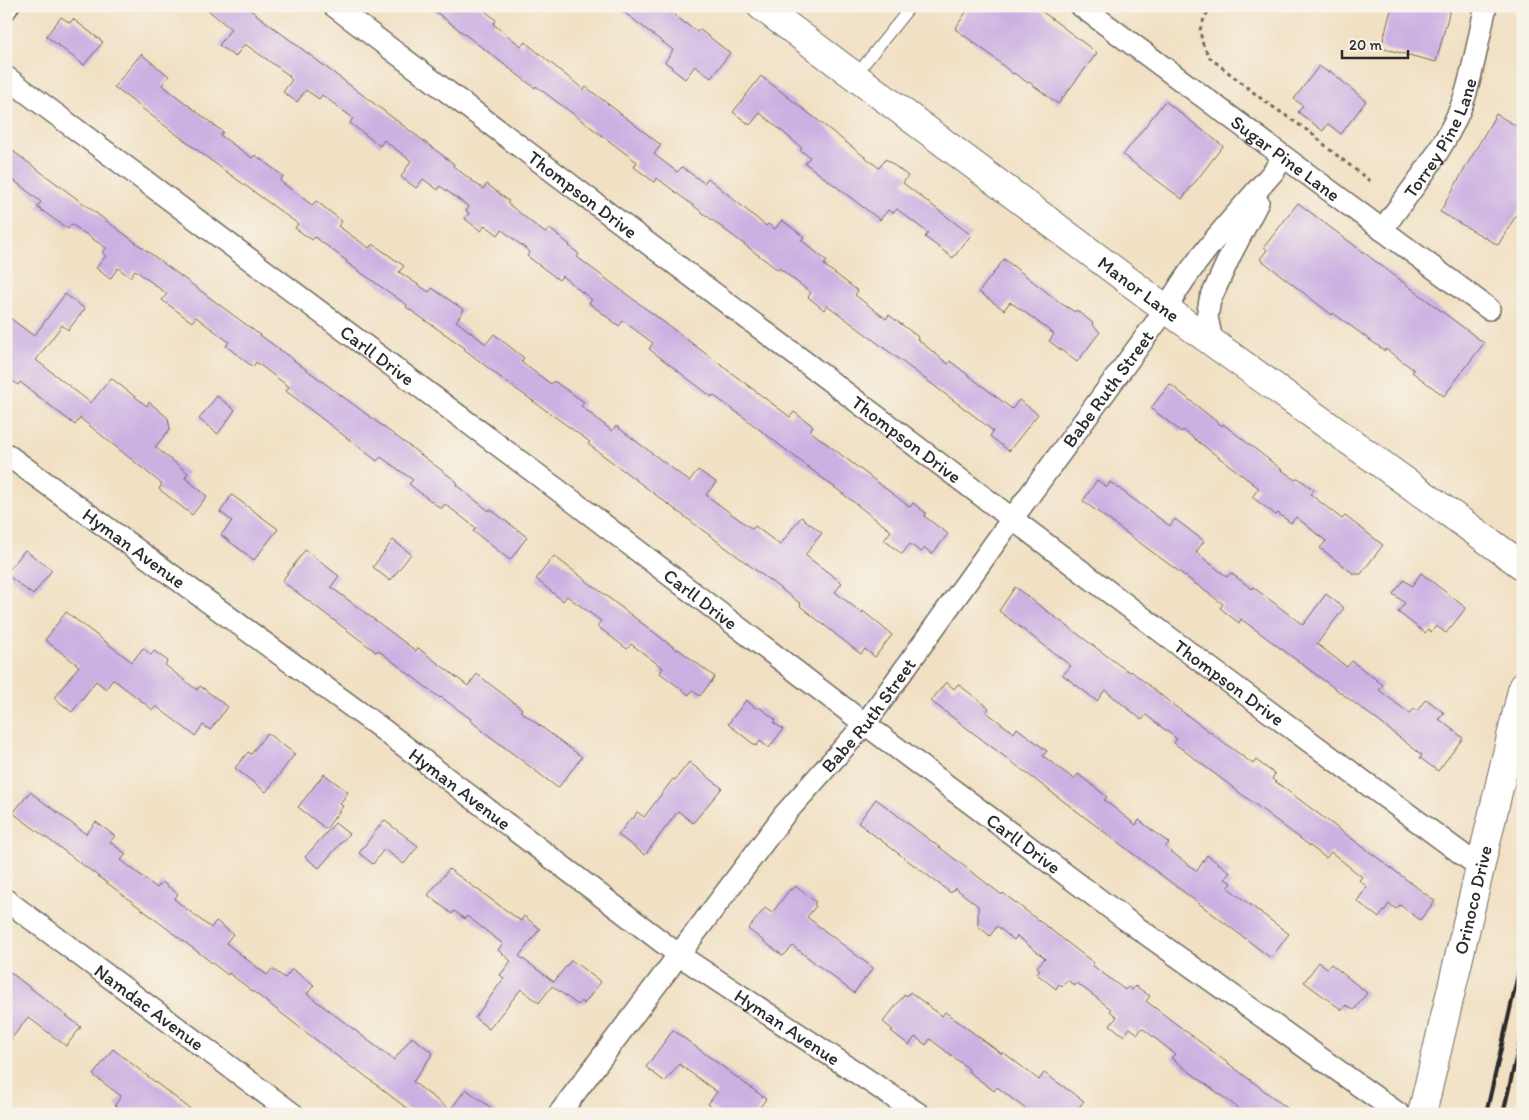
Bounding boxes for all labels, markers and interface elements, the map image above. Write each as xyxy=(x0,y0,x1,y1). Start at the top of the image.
scale bar xyxy=(1342,28,1408,60)
text: 20 m xyxy=(1349,36,1383,54)
street label: Torrey Pine Lane xyxy=(1399,75,1482,202)
street label: Sugar Pine Lane xyxy=(1226,110,1345,207)
street label: Thompson Drive xyxy=(523,146,642,243)
street label: Manor Lane xyxy=(1093,251,1184,327)
street label: Carll Drive xyxy=(335,320,419,391)
street label: Babe Ruth Street xyxy=(1058,326,1159,452)
street label: Thompson Drive xyxy=(847,391,966,488)
street label: Hyman Avenue xyxy=(78,503,190,594)
street label: Carll Drive xyxy=(659,564,742,635)
street label: Thompson Drive xyxy=(1169,634,1289,731)
street label: Babe Ruth Street xyxy=(816,654,921,777)
street label: Hyman Avenue xyxy=(404,743,515,835)
street label: Carll Drive xyxy=(982,808,1065,879)
street label: Orinoco Drive xyxy=(1449,843,1497,957)
street label: Namdac Avenue xyxy=(90,959,209,1056)
street label: Hyman Avenue xyxy=(730,984,844,1070)

